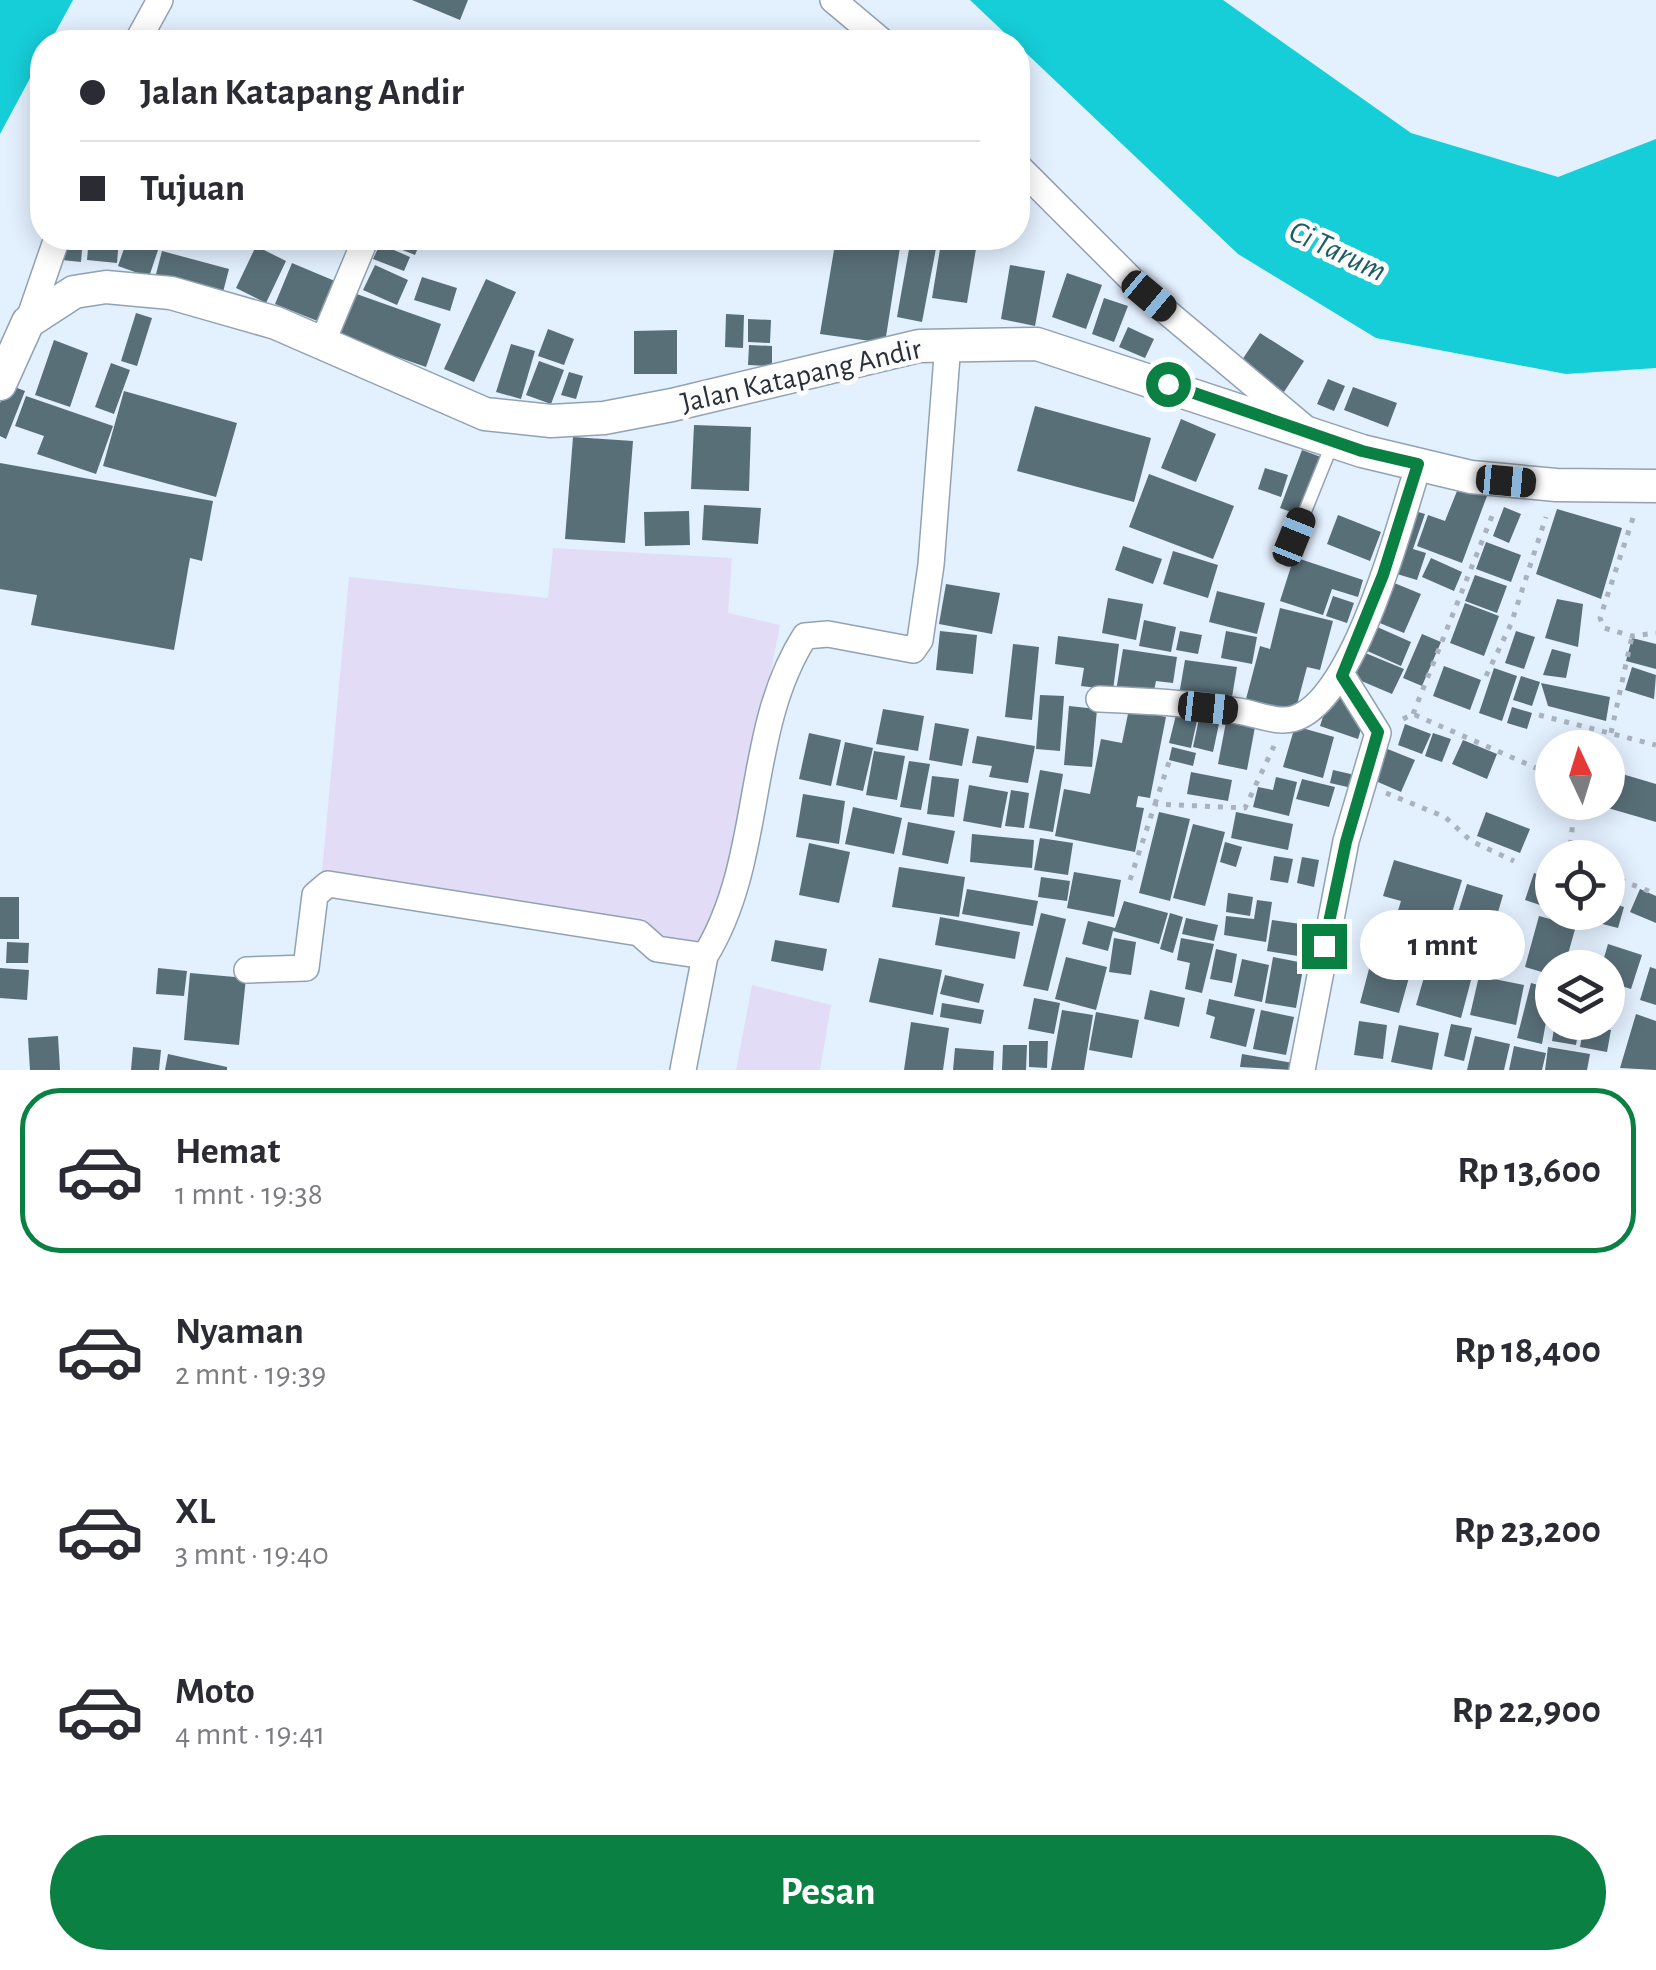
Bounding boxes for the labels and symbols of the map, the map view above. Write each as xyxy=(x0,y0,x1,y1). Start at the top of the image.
water label: Ci Tarum xyxy=(1284,215,1391,287)
car xyxy=(1116,265,1182,327)
street label: Jalan Katapang Andir xyxy=(678,334,925,418)
route start xyxy=(1146,362,1191,407)
car xyxy=(1475,463,1537,499)
car xyxy=(1269,504,1319,570)
car xyxy=(1177,690,1239,726)
north arrow xyxy=(1535,730,1625,820)
callout: 1 mnt xyxy=(1359,911,1524,981)
route end xyxy=(1302,924,1347,969)

